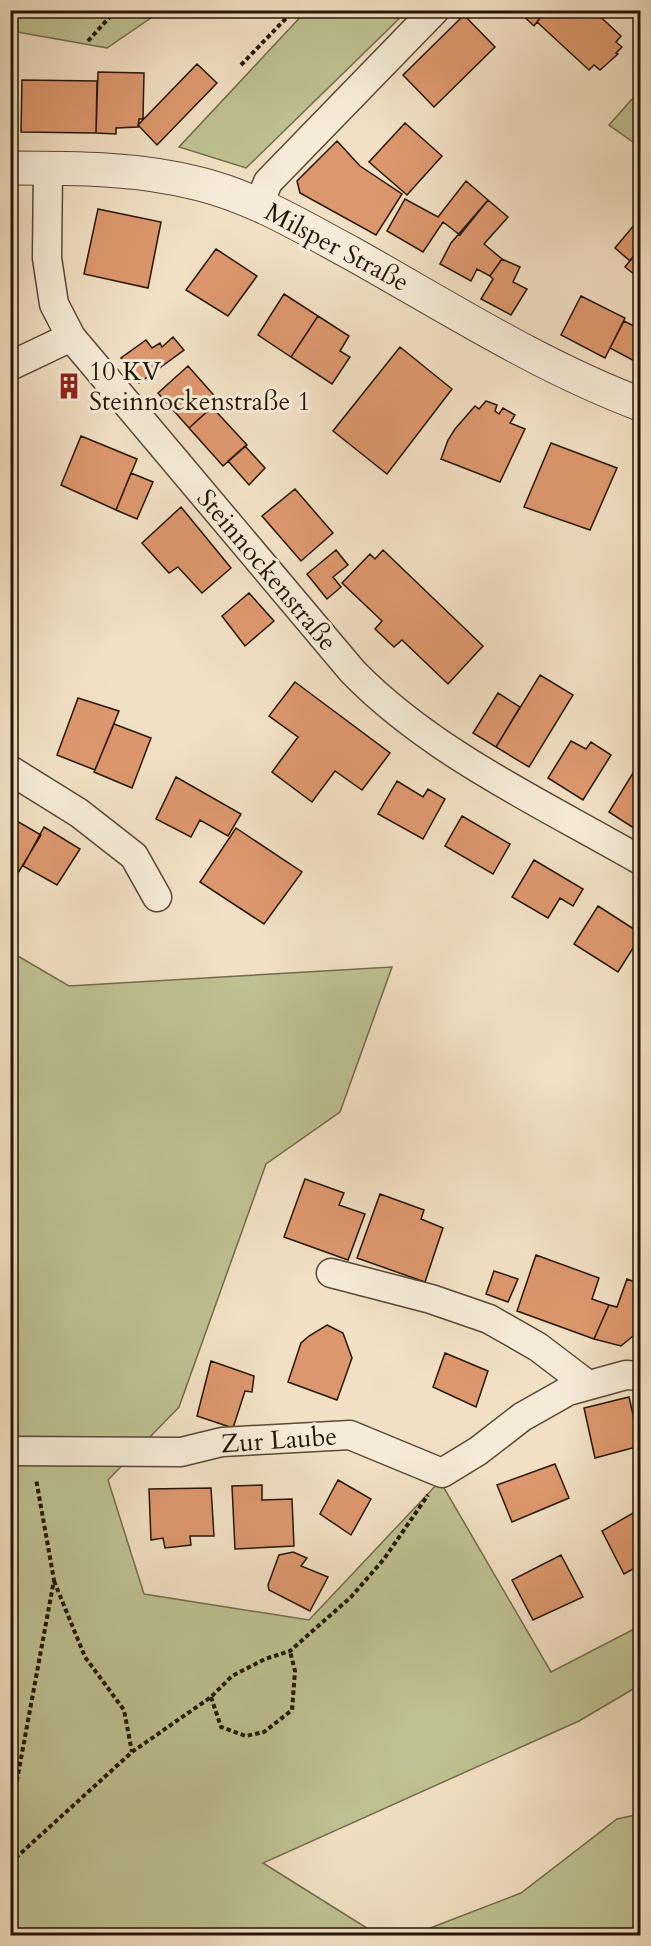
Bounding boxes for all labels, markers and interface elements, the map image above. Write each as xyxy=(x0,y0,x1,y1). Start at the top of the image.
street label: Milsper Straße xyxy=(259,194,415,300)
place label: 10 KV Steinnockenstraße 1 xyxy=(89,354,311,419)
building icon: 10 KV Steinnockenstraße 1 xyxy=(54,371,84,401)
street label: Steinnockenstraße xyxy=(189,482,345,658)
street label: Zur Laube xyxy=(220,1418,338,1462)

